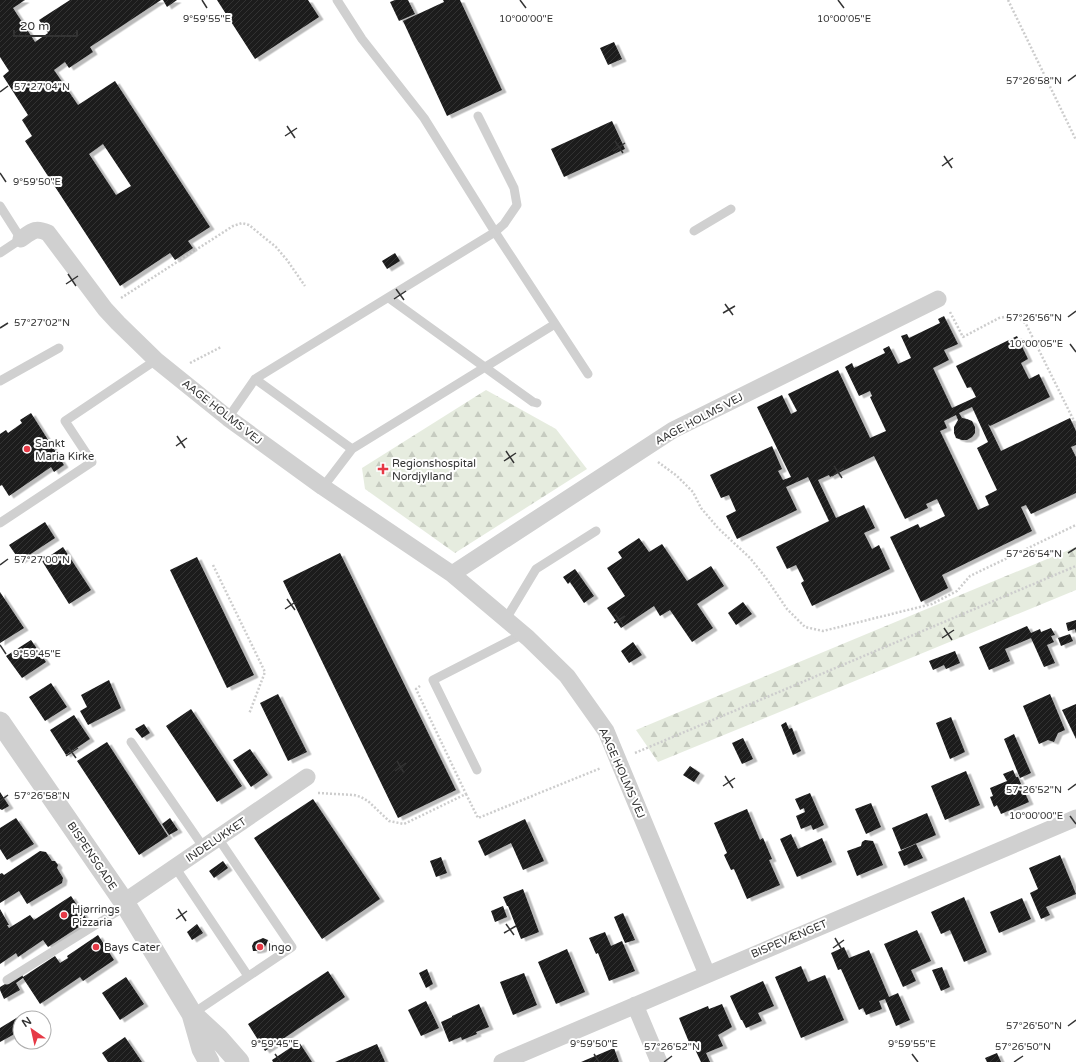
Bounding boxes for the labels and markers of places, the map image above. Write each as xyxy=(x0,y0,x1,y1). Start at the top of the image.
place label: Sankt Maria Kirke xyxy=(35,437,94,463)
marker: Sankt Maria Kirke xyxy=(22,444,32,454)
place label: Regionshospital Nordjylland xyxy=(392,457,476,483)
marker: Regionshospital Nordjylland xyxy=(377,463,389,475)
place label: Hjørrings Pizzaria xyxy=(72,903,120,929)
marker: Hjørrings Pizzaria xyxy=(59,910,69,920)
place label: Bays Cater xyxy=(104,941,161,954)
place label: Ingo xyxy=(268,941,292,954)
marker: Bays Cater xyxy=(91,942,101,952)
marker: Ingo xyxy=(255,942,265,952)

